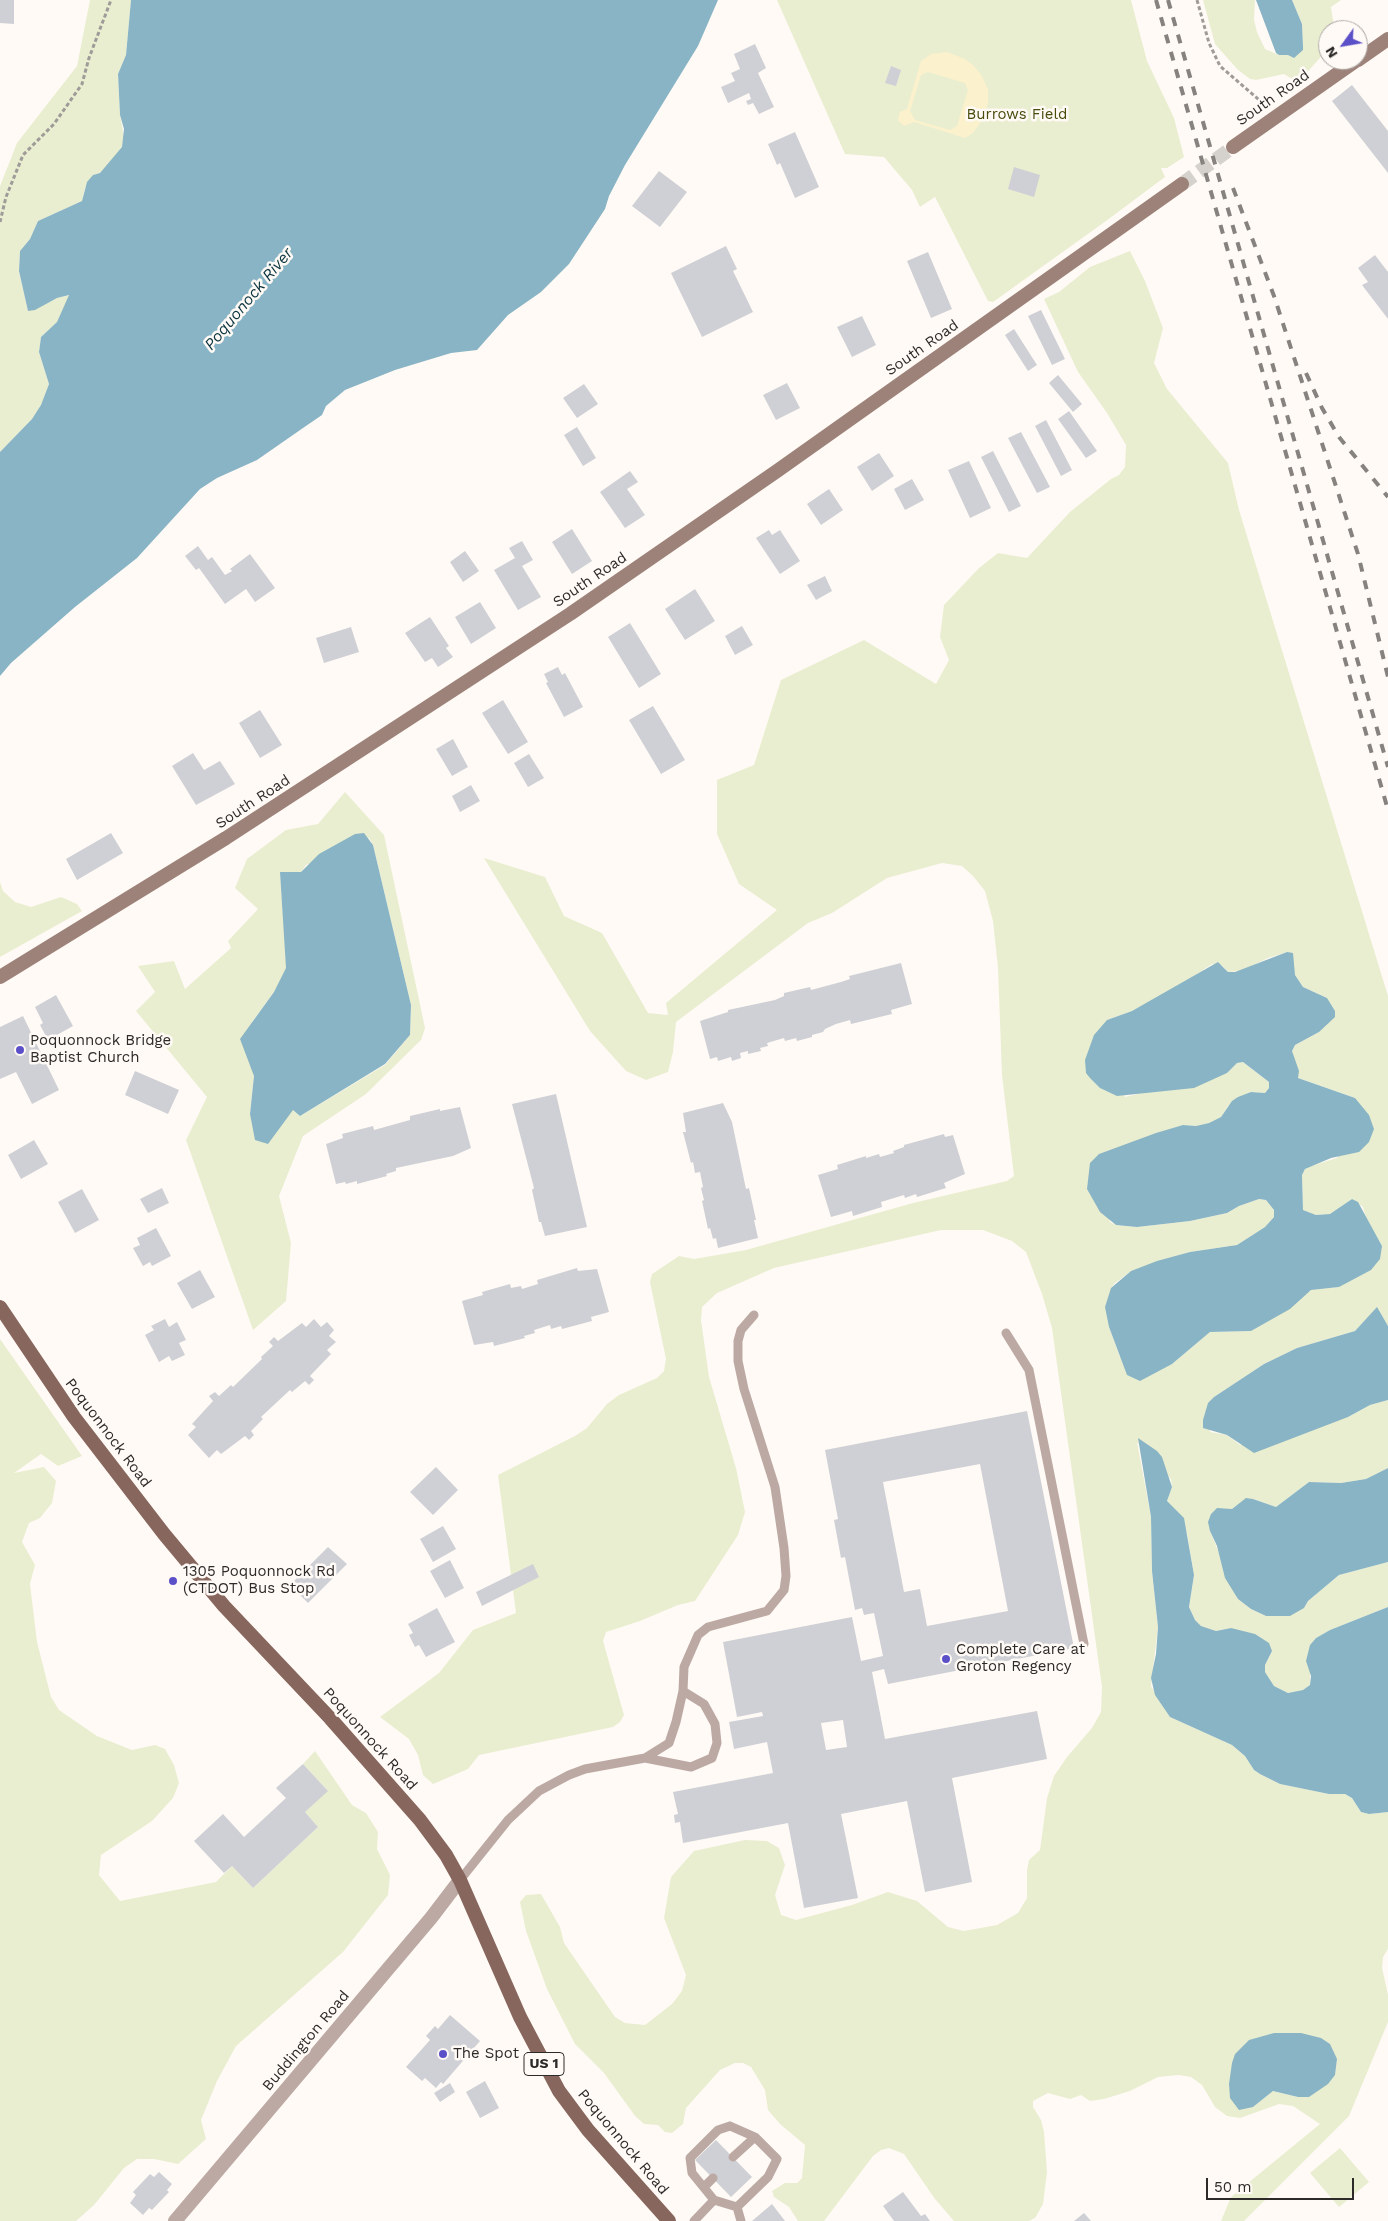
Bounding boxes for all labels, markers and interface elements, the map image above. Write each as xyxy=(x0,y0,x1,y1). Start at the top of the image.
north arrow xyxy=(1318,20,1368,70)
text: N xyxy=(1322,44,1341,61)
street label: South Road xyxy=(1233,66,1313,130)
park label: Burrows Field xyxy=(967,106,1067,124)
water label: Poquonock River xyxy=(201,244,297,354)
street label: South Road xyxy=(882,316,962,380)
street label: South Road xyxy=(550,549,630,611)
street label: South Road xyxy=(212,771,294,833)
place label: Poquonnock Bridge Baptist Church xyxy=(30,1032,171,1067)
marker: Poquonnock Bridge Baptist Church xyxy=(14,1044,26,1056)
street label: Poquonnock Road xyxy=(61,1375,155,1491)
place label: 1305 Poquonnock Rd (CTDOT) Bus Stop xyxy=(183,1563,335,1598)
marker: 1305 Poquonnock Rd (CTDOT) Bus Stop xyxy=(167,1575,179,1587)
place label: Complete Care at Groton Regency xyxy=(956,1641,1085,1676)
marker: Complete Care at Groton Regency xyxy=(940,1653,952,1665)
street label: Poquonnock Road xyxy=(319,1684,421,1794)
street label: Buddington Road xyxy=(259,1987,353,2095)
place label: The Spot xyxy=(453,2045,519,2063)
marker: The Spot xyxy=(437,2048,449,2060)
road number: US 1 xyxy=(524,2052,564,2076)
street label: Poquonnock Road xyxy=(574,2086,672,2198)
scale bar xyxy=(1208,2168,1356,2200)
text: 50 m xyxy=(1214,2178,1251,2196)

